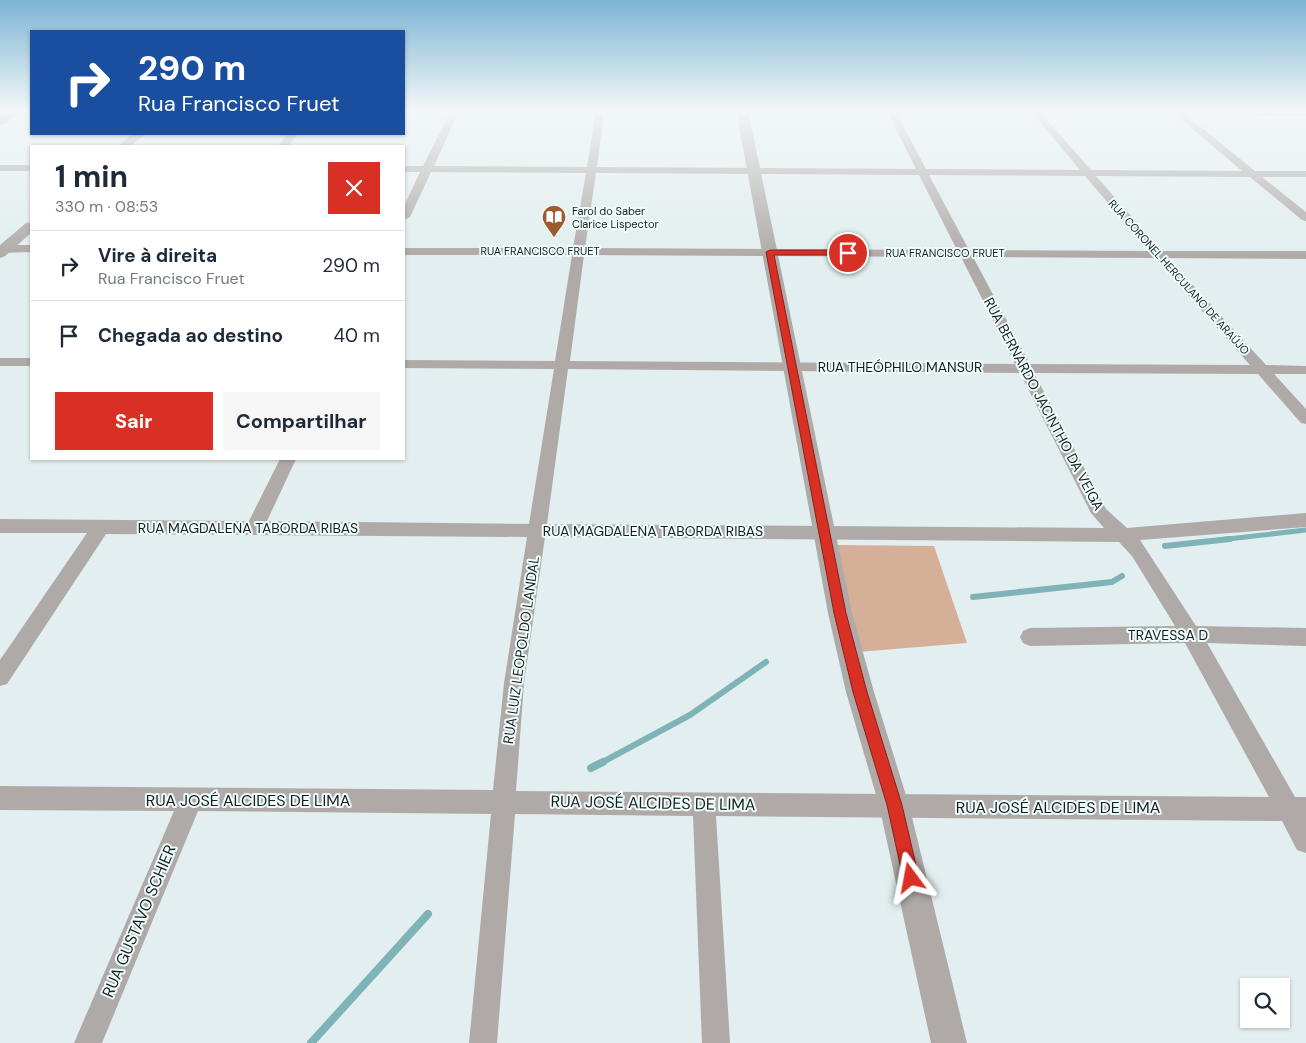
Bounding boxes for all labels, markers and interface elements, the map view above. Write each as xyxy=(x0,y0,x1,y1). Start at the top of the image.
text: 290 m xyxy=(138,45,246,91)
icon: right xyxy=(55,50,120,115)
text: Rua Francisco Fruet xyxy=(138,89,340,118)
text: 1 min xyxy=(55,157,128,196)
button: close xyxy=(328,162,380,214)
text: 330 m · 08:53 xyxy=(55,196,158,217)
street label: RUA CORONEL HERCULANO DE ARAÚJO xyxy=(1106,197,1252,357)
library icon: Farol do Saber Clarice Lispector xyxy=(541,204,567,238)
place label: Farol do Saber Clarice Lispector xyxy=(572,204,658,231)
pin xyxy=(827,232,869,274)
icon: arrive xyxy=(834,239,862,267)
text: Vire à direita xyxy=(98,243,217,268)
street label: RUA FRANCISCO FRUET xyxy=(480,244,600,258)
street label: RUA FRANCISCO FRUET xyxy=(885,246,1005,260)
icon: right xyxy=(55,252,83,280)
text: 290 m xyxy=(322,253,380,278)
text: Rua Francisco Fruet xyxy=(98,268,245,289)
street label: RUA BERNARDO JACINTHO DA VEIGA xyxy=(980,294,1108,514)
icon: arrive xyxy=(55,322,83,350)
text: Chegada ao destino xyxy=(98,323,283,348)
text: 40 m xyxy=(333,323,380,348)
street label: RUA THEÓPHILO MANSUR xyxy=(818,358,982,376)
button: Sair xyxy=(55,392,213,450)
button: Compartilhar xyxy=(223,392,380,450)
street label: RUA MAGDALENA TABORDA RIBAS xyxy=(138,519,358,537)
street label: RUA MAGDALENA TABORDA RIBAS xyxy=(543,522,763,540)
street label: RUA LUIZ LEOPOLDO LANDAL xyxy=(499,555,543,745)
street label: TRAVESSA D xyxy=(1128,626,1208,644)
street label: RUA JOSÉ ALCIDES DE LIMA xyxy=(146,790,351,811)
street label: RUA JOSÉ ALCIDES DE LIMA xyxy=(550,791,756,815)
street label: RUA JOSÉ ALCIDES DE LIMA xyxy=(956,797,1161,818)
street label: RUA GUSTAVO SCHIER xyxy=(97,842,181,1000)
position arrow xyxy=(884,851,936,903)
map controls xyxy=(1240,978,1290,1028)
button: search xyxy=(1240,978,1290,1028)

